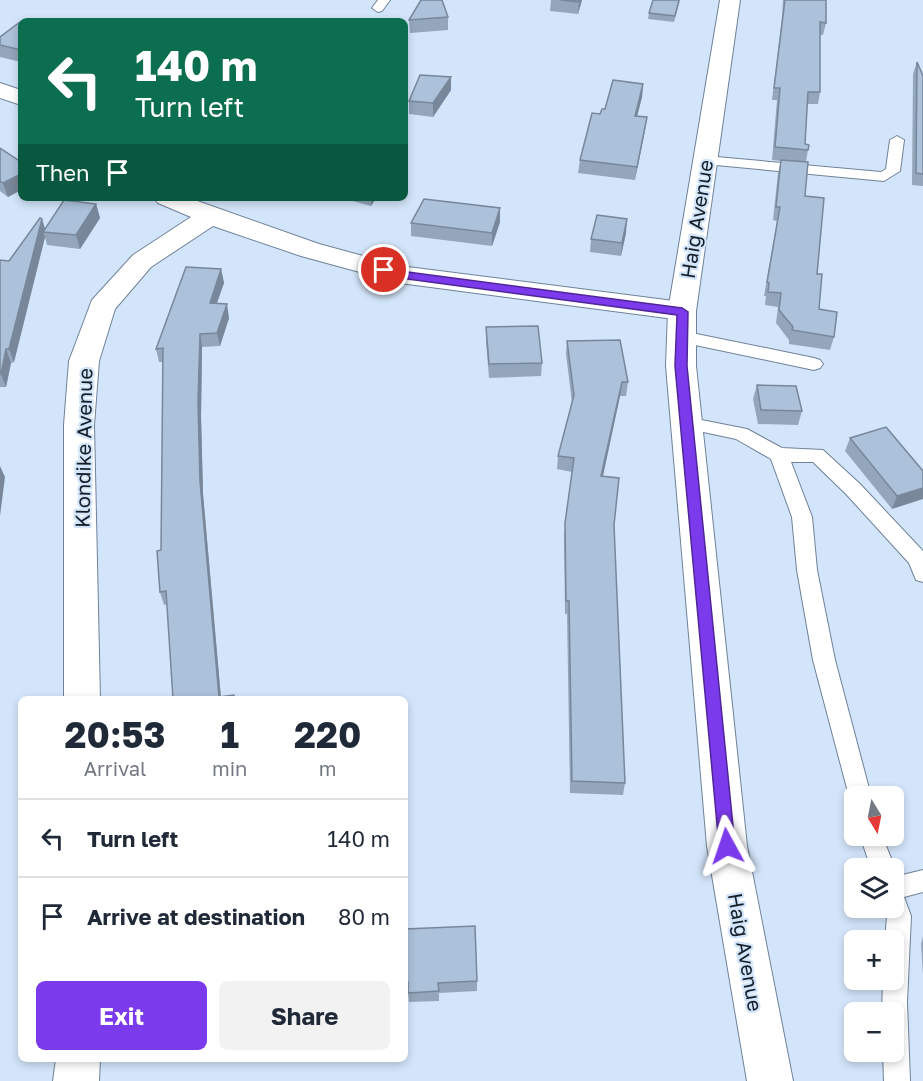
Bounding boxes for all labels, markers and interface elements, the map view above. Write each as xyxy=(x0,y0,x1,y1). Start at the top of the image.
text: 140 m xyxy=(135,40,257,90)
icon: left xyxy=(36,42,114,120)
text: Turn left xyxy=(135,91,244,123)
icon: arrive xyxy=(101,156,134,189)
street label: Haig Avenue xyxy=(675,158,717,280)
text: Then xyxy=(36,159,89,186)
pin xyxy=(358,244,409,295)
icon: arrive xyxy=(367,253,400,286)
street label: Klondike Avenue xyxy=(70,368,96,528)
text: 20:53 xyxy=(65,713,165,756)
text: 1 xyxy=(220,713,239,756)
text: 220 xyxy=(294,713,361,756)
text: Arrival xyxy=(84,756,146,780)
text: min xyxy=(212,756,247,780)
text: m xyxy=(319,756,337,780)
north arrow xyxy=(844,786,904,846)
map controls xyxy=(844,786,904,1062)
position arrow xyxy=(695,814,759,878)
icon: left xyxy=(36,822,69,855)
text: Turn left xyxy=(87,825,178,852)
text: 140 m xyxy=(327,825,390,852)
button: layers xyxy=(844,858,904,918)
street label: Haig Avenue xyxy=(724,891,768,1013)
icon: arrive xyxy=(36,900,69,933)
text: Arrive at destination xyxy=(87,903,305,930)
text: 80 m xyxy=(338,903,390,930)
button: + xyxy=(844,930,904,990)
button: Exit xyxy=(36,981,207,1050)
button: Share xyxy=(219,981,390,1050)
button: − xyxy=(844,1002,904,1062)

